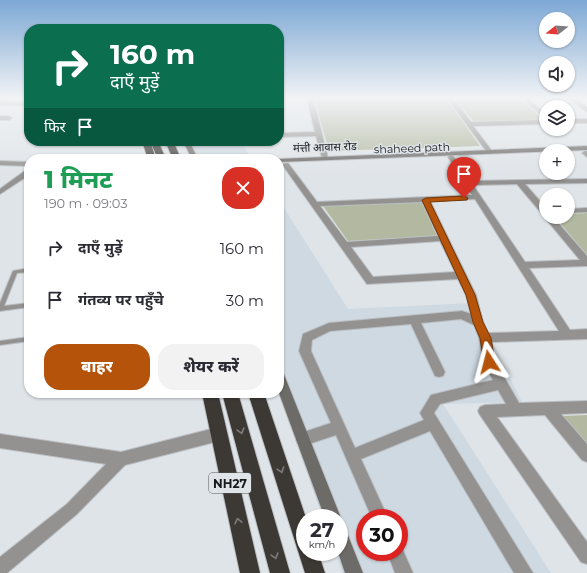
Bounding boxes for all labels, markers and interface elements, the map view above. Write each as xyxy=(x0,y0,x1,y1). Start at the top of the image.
north arrow xyxy=(539,12,575,48)
map controls xyxy=(539,12,575,224)
text: 160 m xyxy=(110,37,195,71)
icon: right xyxy=(44,40,96,92)
button: sound xyxy=(539,56,575,92)
text: दाएँ मुड़ें xyxy=(110,71,159,93)
button: layers xyxy=(539,100,575,136)
icon: arrive xyxy=(74,116,96,138)
text: फिर xyxy=(44,117,66,136)
street label: मंत्ती आवास रोड xyxy=(293,139,357,155)
street label: shaheed path xyxy=(374,140,450,156)
button: + xyxy=(539,144,575,180)
pin xyxy=(447,157,481,198)
icon: arrive xyxy=(453,163,475,185)
text: 1 मिनट xyxy=(44,165,112,194)
button: close xyxy=(222,167,264,209)
button: − xyxy=(539,188,575,224)
text: 190 m · 09:03 xyxy=(44,195,128,211)
icon: right xyxy=(44,237,66,259)
text: दाएँ मुड़ें xyxy=(78,238,123,257)
text: 160 m xyxy=(220,239,264,258)
icon: arrive xyxy=(44,289,66,311)
text: गंतव्य पर पहुँचे xyxy=(78,290,164,309)
text: 30 m xyxy=(226,291,264,310)
position arrow xyxy=(468,341,510,383)
button: बाहर xyxy=(44,344,150,390)
button: शेयर करें xyxy=(158,344,264,390)
one-way arrow xyxy=(236,427,244,434)
one-way arrow xyxy=(276,466,285,473)
road number: NH27 xyxy=(209,473,251,493)
speed limit sign: 30 xyxy=(356,509,408,561)
one-way arrow xyxy=(235,518,243,524)
text: 27 xyxy=(310,518,334,542)
text: km/h xyxy=(309,538,335,551)
one-way arrow xyxy=(270,552,279,559)

